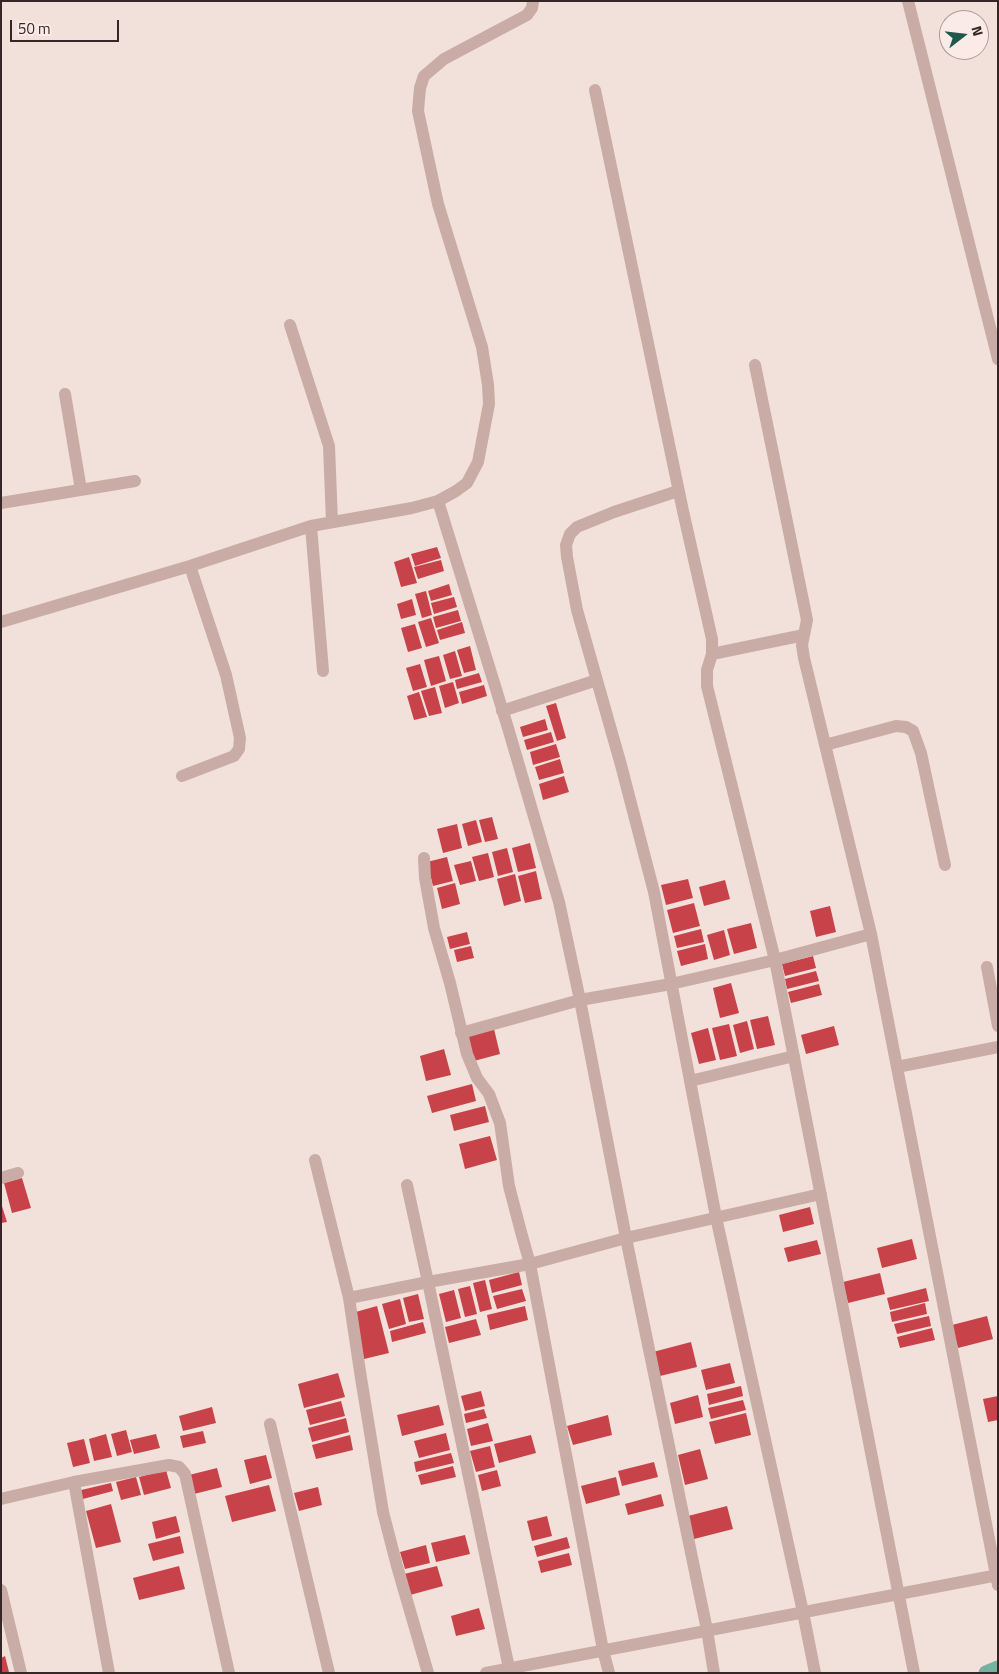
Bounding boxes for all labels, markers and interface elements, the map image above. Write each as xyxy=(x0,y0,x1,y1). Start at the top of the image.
scale bar xyxy=(12,10,121,42)
north arrow xyxy=(939,10,989,60)
text: 50 m xyxy=(18,17,51,40)
text: N xyxy=(967,23,989,39)

